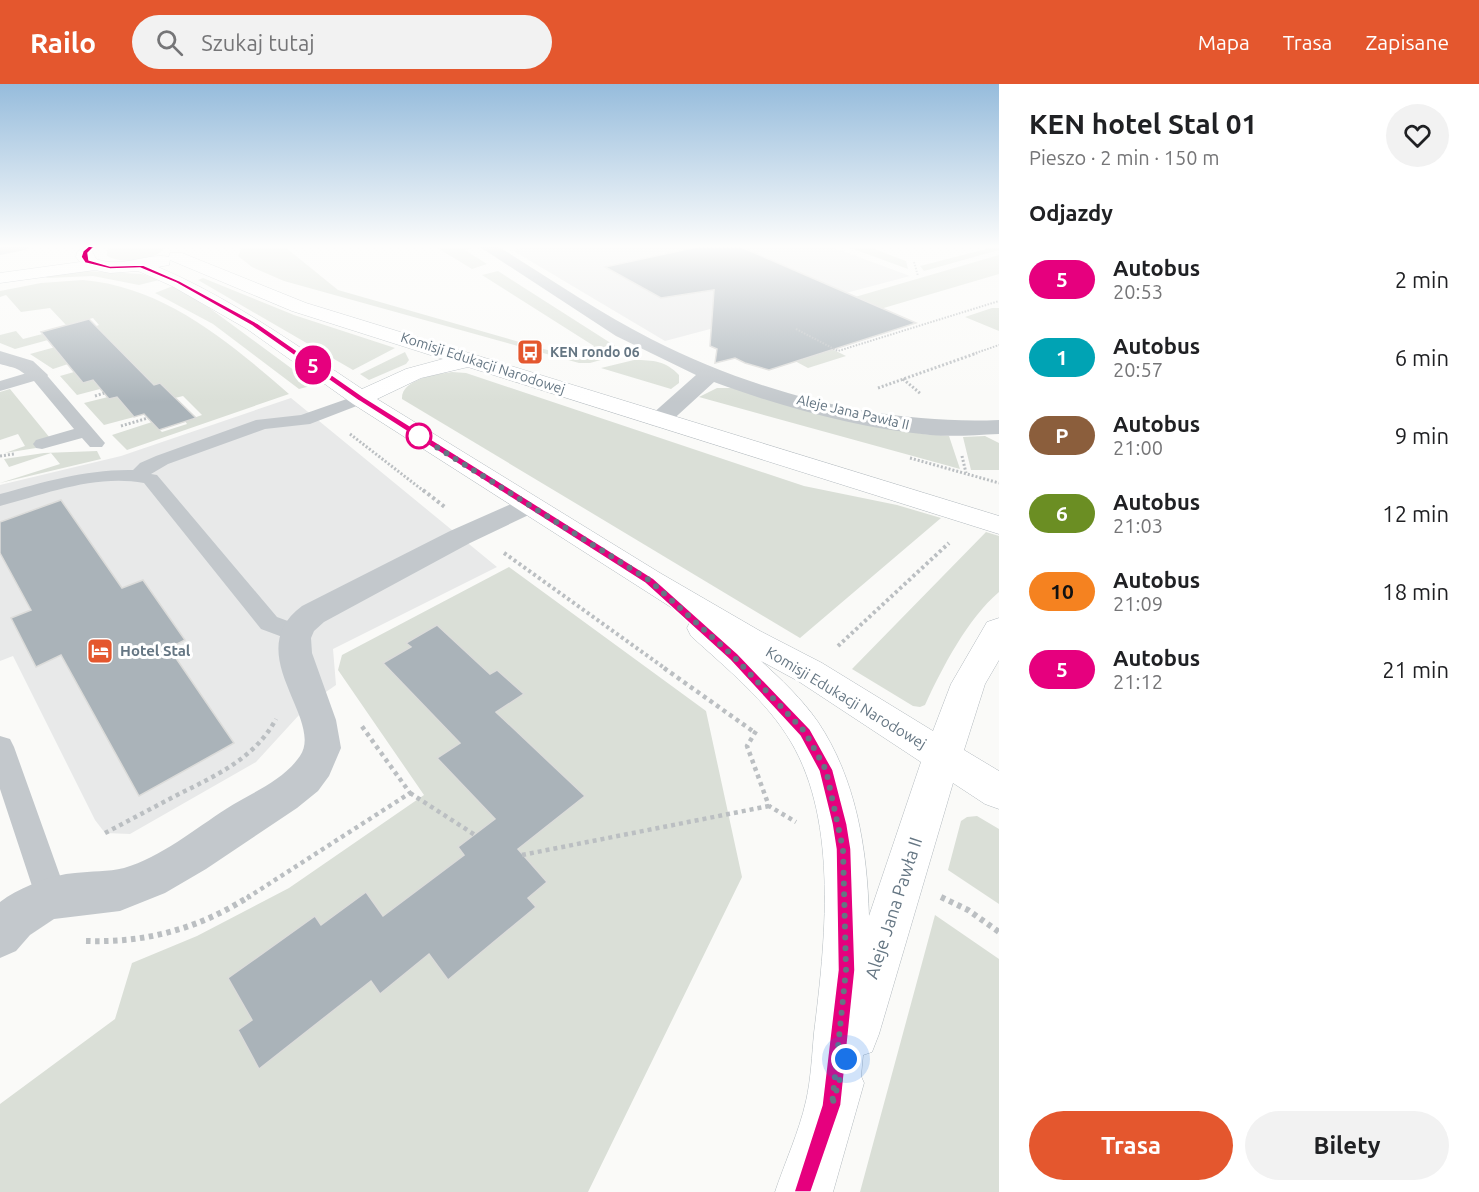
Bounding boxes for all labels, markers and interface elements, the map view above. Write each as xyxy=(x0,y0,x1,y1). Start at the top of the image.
search box xyxy=(132,15,552,69)
icon: search xyxy=(153,26,186,59)
text: Railo xyxy=(30,27,96,58)
text: Szukaj tutaj xyxy=(201,30,315,55)
text: Mapa xyxy=(1198,30,1250,54)
text: Trasa xyxy=(1283,30,1332,54)
text: Zapisane xyxy=(1365,30,1449,54)
button: heart xyxy=(1386,104,1449,167)
text: KEN hotel Stal 01 xyxy=(1029,108,1257,139)
text: Pieszo · 2 min · 150 m xyxy=(1029,146,1219,169)
text: Odjazdy xyxy=(1029,200,1113,225)
text: Autobus xyxy=(1113,255,1200,280)
text: 5 xyxy=(1056,267,1068,291)
text: 2 min xyxy=(1395,267,1449,292)
text: 20:53 xyxy=(1113,280,1163,303)
street label: Komisji Edukacji Narodowej xyxy=(399,329,567,397)
text: Autobus xyxy=(1113,333,1200,358)
bus stop icon: KEN rondo 06 xyxy=(515,337,545,367)
place label: KEN rondo 06 xyxy=(550,344,640,360)
text: 1 xyxy=(1056,345,1068,369)
text: 6 min xyxy=(1395,345,1449,370)
line badge: 5 xyxy=(294,346,332,384)
text: 5 xyxy=(307,353,319,377)
text: 20:57 xyxy=(1113,358,1163,381)
street label: Aleje Jana Pawła II xyxy=(795,391,911,433)
text: Autobus xyxy=(1113,411,1200,436)
unlabelled marker xyxy=(406,423,432,449)
text: P xyxy=(1055,423,1069,447)
text: 9 min xyxy=(1395,423,1449,448)
text: 21:00 xyxy=(1113,436,1163,459)
text: Autobus xyxy=(1113,489,1200,514)
text: 6 xyxy=(1056,501,1068,525)
text: 12 min xyxy=(1382,501,1449,526)
text: 21:03 xyxy=(1113,514,1163,537)
text: Autobus xyxy=(1113,567,1200,592)
text: 10 xyxy=(1050,579,1074,603)
text: 18 min xyxy=(1382,579,1449,604)
text: 21:09 xyxy=(1113,592,1163,615)
hotel icon: Hotel Stal xyxy=(85,636,115,666)
place label: Hotel Stal xyxy=(120,642,191,659)
street label: Komisji Edukacji Narodowej xyxy=(763,643,930,752)
text: Autobus xyxy=(1113,645,1200,670)
text: 5 xyxy=(1056,657,1068,681)
text: 21 min xyxy=(1382,657,1449,682)
text: 21:12 xyxy=(1113,670,1163,693)
street label: Aleje Jana Pawła II xyxy=(861,834,925,981)
your location xyxy=(831,1044,861,1074)
button: Trasa xyxy=(1029,1111,1233,1180)
button: Bilety xyxy=(1245,1111,1449,1180)

